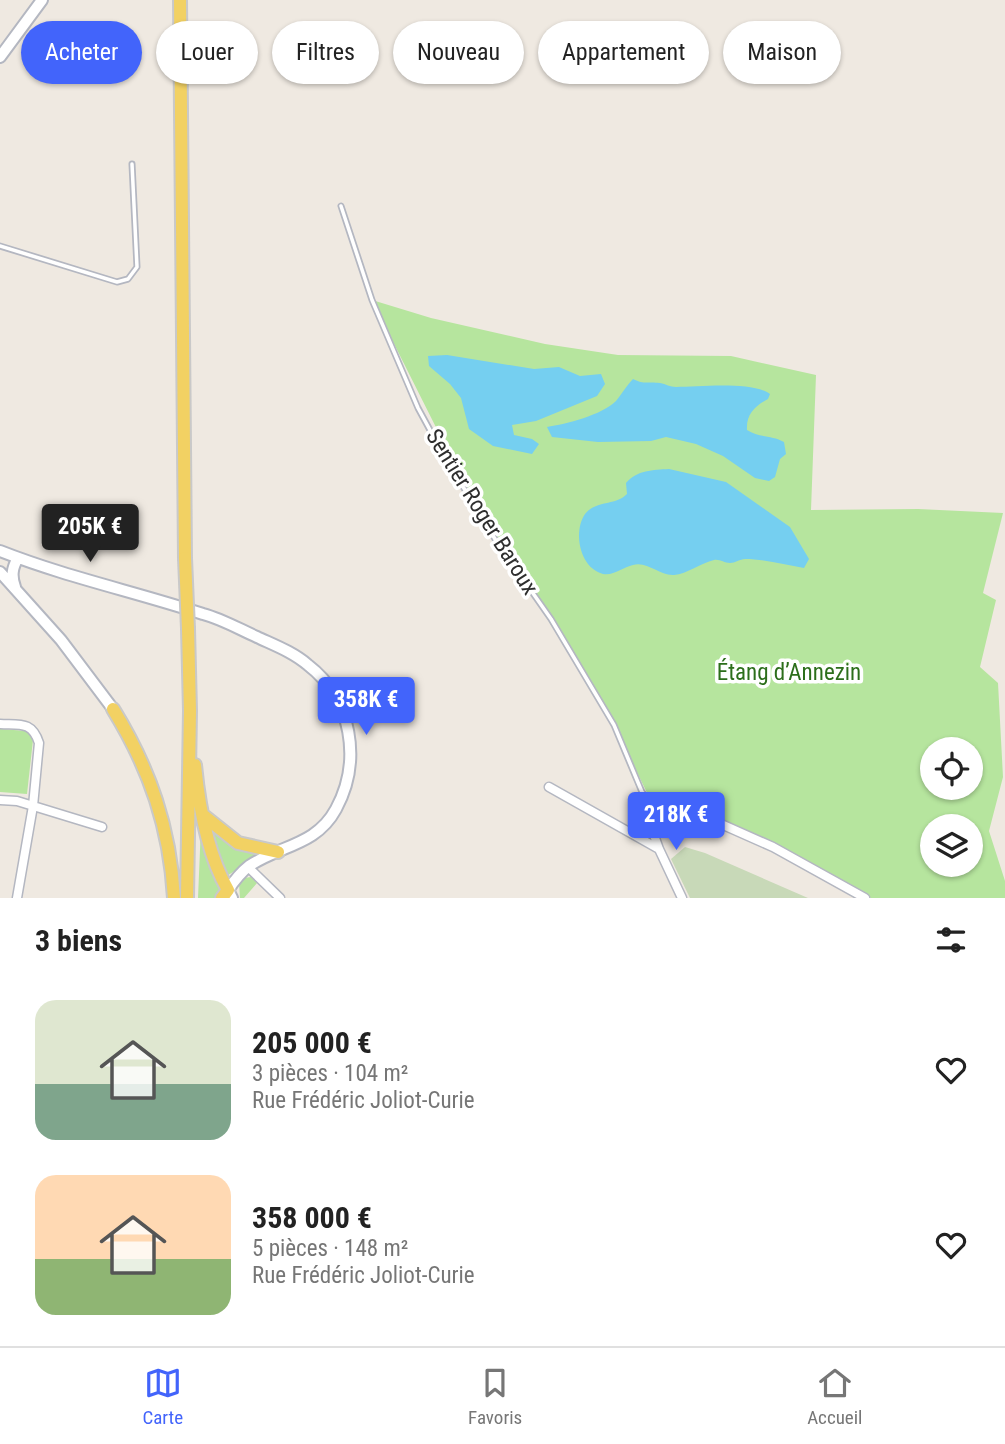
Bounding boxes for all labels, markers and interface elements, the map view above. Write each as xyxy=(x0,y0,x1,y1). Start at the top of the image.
chip: Acheter xyxy=(21,21,142,84)
chip: Louer xyxy=(156,21,258,84)
chip: Filtres xyxy=(272,21,379,84)
chip: Nouveau xyxy=(393,21,524,84)
chip: Appartement xyxy=(538,21,709,84)
chip: Maison xyxy=(723,21,841,84)
street label: Sentier Roger Baroux xyxy=(420,424,544,600)
pin: 205K € xyxy=(33,504,147,564)
text: 205K € xyxy=(58,513,122,540)
park label: Étang d’Annezin xyxy=(717,658,861,686)
pin: 358K € xyxy=(309,678,423,737)
text: 358K € xyxy=(334,686,398,713)
map controls xyxy=(920,737,983,877)
button: locate xyxy=(920,737,983,800)
pin: 218K € xyxy=(619,792,733,852)
text: 218K € xyxy=(644,801,708,828)
button: layers xyxy=(920,814,983,877)
icon: filters xyxy=(932,921,970,959)
text: 3 biens xyxy=(35,923,122,958)
text: 205 000 € xyxy=(252,1025,372,1060)
icon: home xyxy=(91,1028,175,1112)
icon: heart xyxy=(932,1051,970,1089)
text: 3 pièces · 104 m² xyxy=(252,1060,408,1087)
text: Rue Frédéric Joliot-Curie xyxy=(252,1087,475,1114)
text: 358 000 € xyxy=(252,1200,372,1235)
icon: home xyxy=(91,1203,175,1287)
icon: heart xyxy=(932,1226,970,1264)
text: 5 pièces · 148 m² xyxy=(252,1235,408,1262)
text: Rue Frédéric Joliot-Curie xyxy=(252,1262,475,1289)
tab: Carte xyxy=(142,1364,183,1429)
tab: Favoris xyxy=(468,1364,522,1429)
tab: Accueil xyxy=(807,1364,862,1429)

